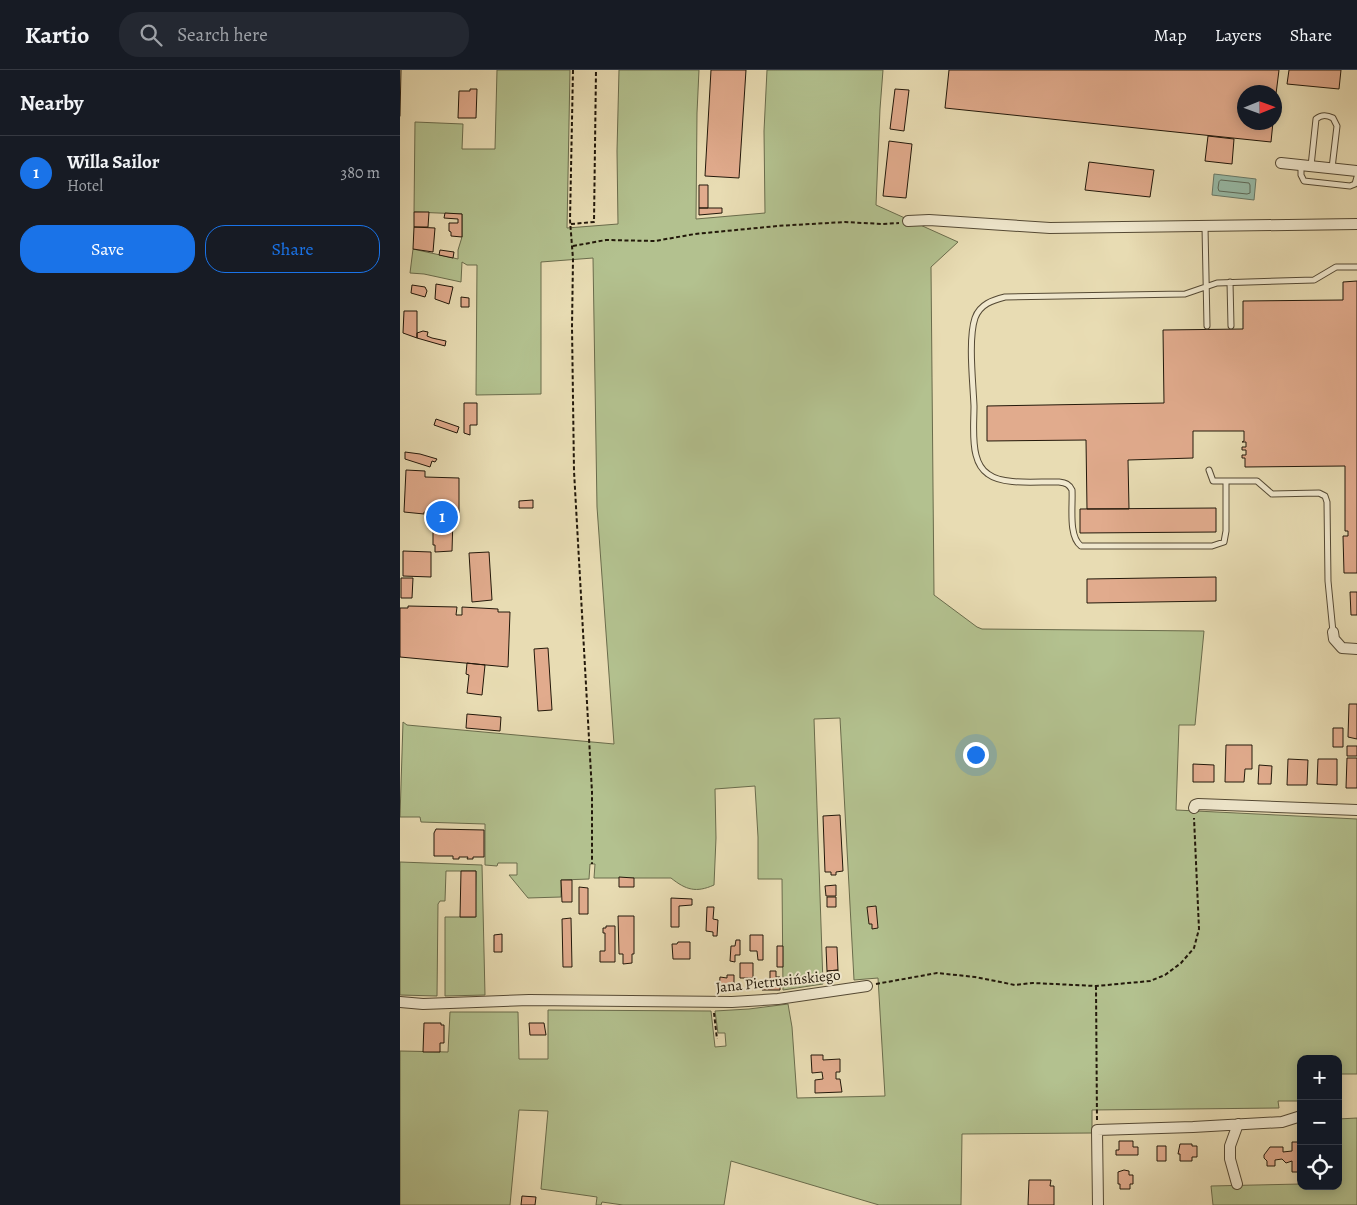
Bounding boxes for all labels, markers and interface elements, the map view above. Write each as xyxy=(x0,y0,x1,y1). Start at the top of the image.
search box xyxy=(119,12,469,57)
text: Kartio xyxy=(25,19,89,51)
icon: search xyxy=(137,21,165,49)
text: Search here xyxy=(177,22,268,48)
text: Map xyxy=(1154,23,1187,47)
text: Layers xyxy=(1215,23,1262,47)
text: Share xyxy=(1290,23,1332,47)
north arrow xyxy=(1237,85,1282,130)
text: Nearby xyxy=(20,89,83,117)
text: Willa Sailor xyxy=(67,149,160,175)
text: 1 xyxy=(33,162,39,184)
text: 380 m xyxy=(341,162,380,184)
text: Hotel xyxy=(67,175,103,197)
button: Save xyxy=(20,225,195,273)
button: Share xyxy=(205,225,380,273)
pin: 1 xyxy=(426,498,458,536)
your location xyxy=(963,742,989,768)
street label: Jana Pietrusińskiego xyxy=(715,964,841,998)
map controls xyxy=(1297,1055,1342,1190)
button: + xyxy=(1297,1055,1342,1100)
button: − xyxy=(1297,1100,1342,1145)
button: locate xyxy=(1297,1145,1342,1190)

